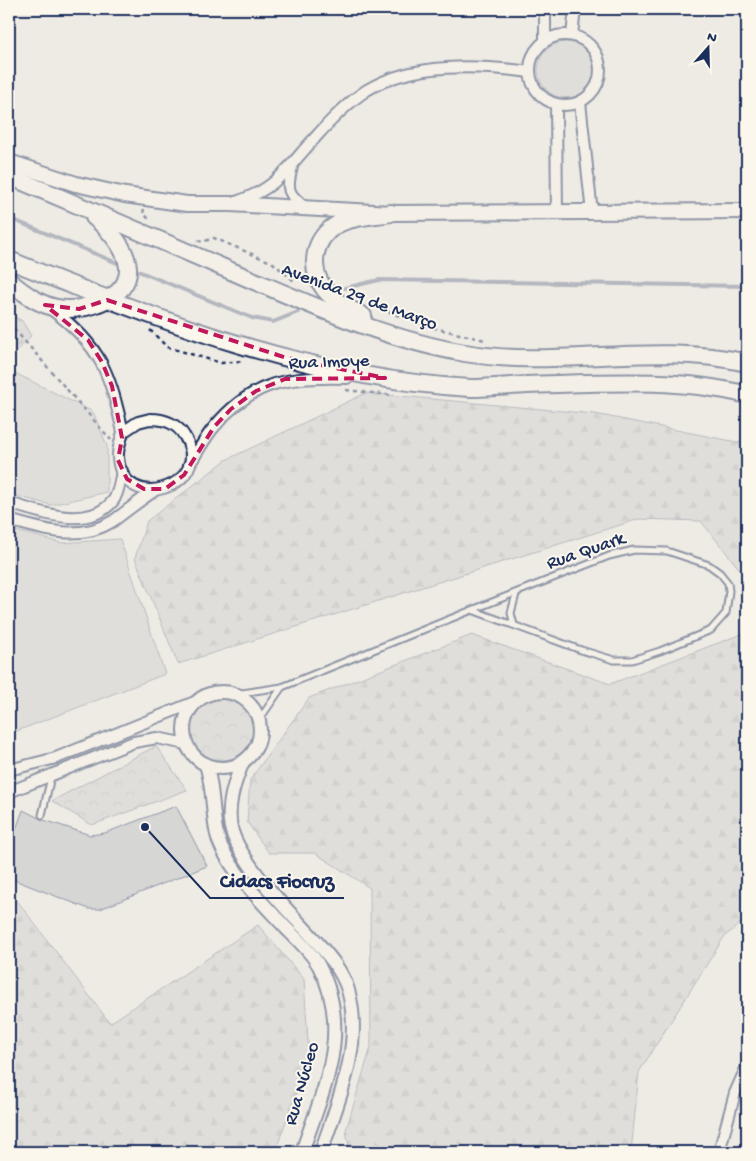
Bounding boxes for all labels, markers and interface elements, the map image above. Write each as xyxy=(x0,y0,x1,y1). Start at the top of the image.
north arrow xyxy=(684,22,734,72)
text: N xyxy=(704,29,719,48)
street label: Avenida 29 de Março xyxy=(278,259,440,337)
street label: Rua Imoye xyxy=(288,350,370,376)
street label: Rua Quark xyxy=(544,527,630,576)
callout: Cidacs Fiocruz xyxy=(210,863,344,898)
text: Cidacs Fiocruz xyxy=(219,872,335,895)
street label: Rua Núcleo xyxy=(280,1040,326,1128)

